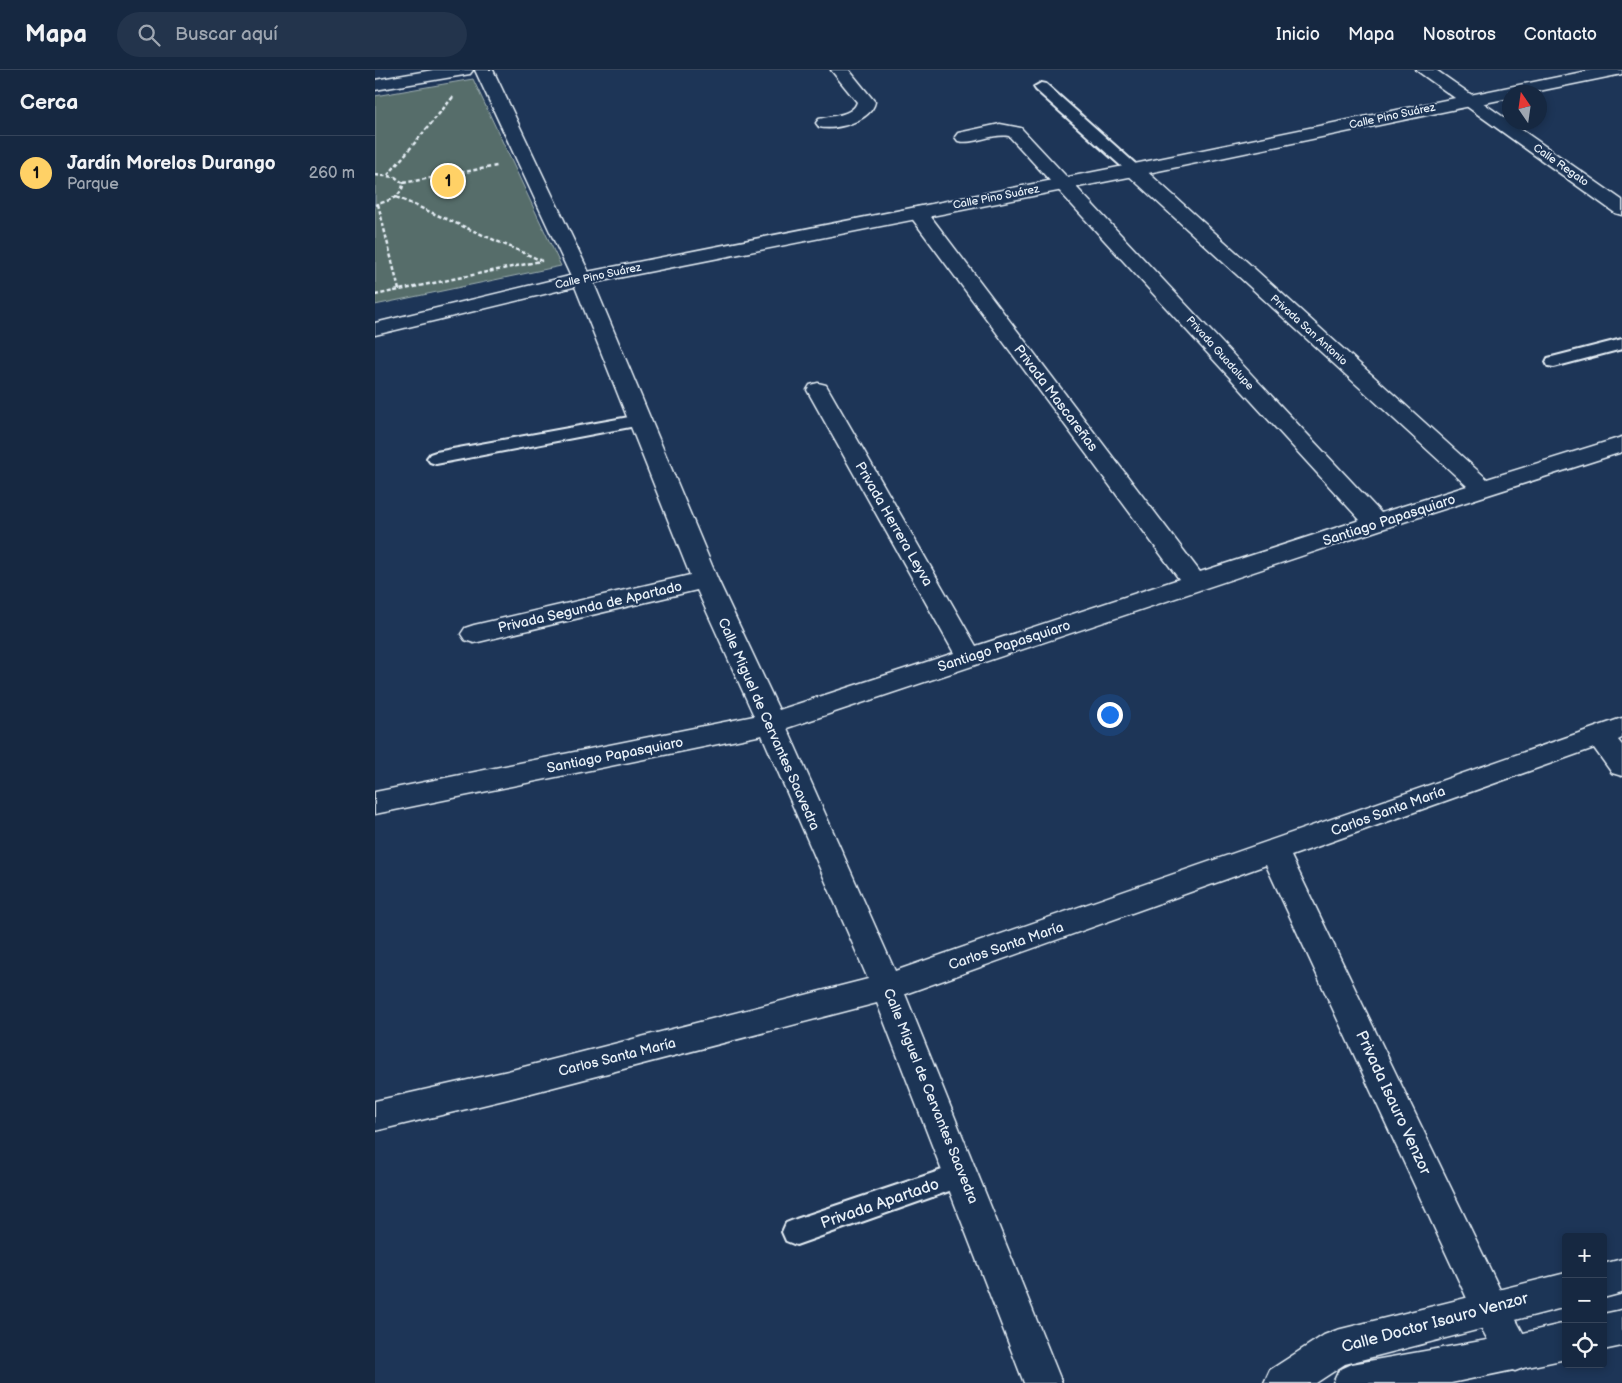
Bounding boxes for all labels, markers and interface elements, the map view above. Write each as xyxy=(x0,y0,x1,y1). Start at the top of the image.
search box xyxy=(117,12,467,57)
text: Mapa xyxy=(25,20,87,49)
icon: search xyxy=(135,21,163,49)
text: Buscar aquí xyxy=(175,23,278,46)
text: Inicio xyxy=(1276,24,1320,45)
text: Mapa xyxy=(1348,24,1394,45)
text: Nosotros xyxy=(1422,24,1496,45)
text: Contacto xyxy=(1524,24,1597,45)
north arrow xyxy=(1502,85,1547,130)
text: Cerca xyxy=(20,90,78,115)
street label: Calle Pino Suárez xyxy=(1348,100,1437,131)
street label: Calle Regato xyxy=(1531,141,1591,189)
text: Jardín Morelos Durango xyxy=(67,152,276,175)
pin: 1 xyxy=(432,162,464,200)
text: 1 xyxy=(33,164,39,183)
text: 260 m xyxy=(309,164,355,183)
text: Parque xyxy=(67,175,119,194)
street label: Calle Pino Suárez xyxy=(952,182,1041,212)
street label: Calle Pino Suárez xyxy=(554,260,643,291)
street label: Privada San Antonio xyxy=(1268,292,1350,368)
street label: Privada Guadalupe xyxy=(1184,314,1257,393)
street label: Privada Mascareñas xyxy=(1010,341,1102,455)
street label: Privada Herrera Leyva xyxy=(851,459,937,589)
street label: Santiago Papasquiaro xyxy=(1320,490,1458,550)
street label: Privada Segunda de Apartado xyxy=(496,578,684,636)
street label: Calle Miguel de Cervantes Saavedra xyxy=(714,615,824,833)
street label: Santiago Papasquiaro xyxy=(935,616,1073,676)
your location xyxy=(1097,702,1123,728)
street label: Santiago Papasquiaro xyxy=(545,733,685,777)
street label: Carlos Santa María xyxy=(1328,782,1448,840)
street label: Carlos Santa María xyxy=(946,918,1066,974)
street label: Calle Miguel de Cervantes Saavedra xyxy=(880,986,982,1206)
street label: Privada Isauro Venzor xyxy=(1351,1028,1435,1178)
street label: Carlos Santa María xyxy=(556,1034,678,1080)
street label: Privada Apartado xyxy=(818,1175,942,1233)
map controls xyxy=(1562,1233,1607,1368)
button: + xyxy=(1562,1233,1607,1278)
button: − xyxy=(1562,1278,1607,1323)
street label: Calle Doctor Isauro Venzor xyxy=(1340,1289,1531,1357)
button: locate xyxy=(1562,1323,1607,1368)

